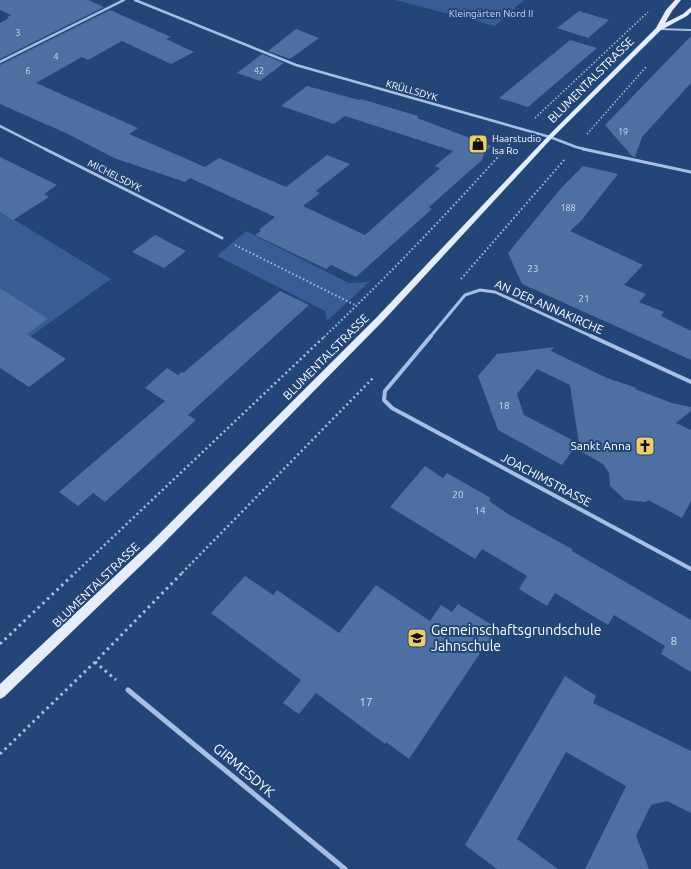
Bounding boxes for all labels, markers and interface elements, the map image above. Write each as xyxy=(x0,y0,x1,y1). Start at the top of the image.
park label: Kleingärten Nord II xyxy=(449,8,533,19)
house number: 3 xyxy=(15,28,21,38)
street label: BLUMENTALSTRASSE xyxy=(545,34,636,125)
house number: 4 xyxy=(53,52,59,62)
house number: 6 xyxy=(25,66,31,76)
house number: 42 xyxy=(254,66,264,76)
street label: KRÜLLSDYK xyxy=(385,78,439,103)
house number: 19 xyxy=(618,127,628,137)
shop icon: Haarstudio Isa Ro xyxy=(467,133,489,155)
place label: Haarstudio Isa Ro xyxy=(492,133,541,156)
street label: MICHELSDYK xyxy=(86,157,144,194)
house number: 188 xyxy=(560,203,576,213)
house number: 23 xyxy=(527,263,539,274)
street label: AN DER ANNAKIRCHE xyxy=(493,277,606,336)
house number: 21 xyxy=(578,293,590,304)
street label: BLUMENTALSTRASSE xyxy=(280,311,371,402)
house number: 18 xyxy=(498,400,510,411)
church icon: Sankt Anna xyxy=(634,435,656,457)
place label: Sankt Anna xyxy=(570,439,631,452)
street label: JOACHIMSTRASSE xyxy=(499,450,594,509)
house number: 20 xyxy=(452,489,464,500)
house number: 14 xyxy=(474,505,486,516)
street label: BLUMENTALSTRASSE xyxy=(50,540,142,630)
place label: Gemeinschaftsgrundschule Jahnschule xyxy=(431,622,601,654)
school or university icon: Gemeinschaftsgrundschule Jahnschule xyxy=(406,627,428,649)
house number: 8 xyxy=(671,634,678,647)
house number: 17 xyxy=(359,695,373,708)
street label: GIRMESDYK xyxy=(210,740,278,801)

